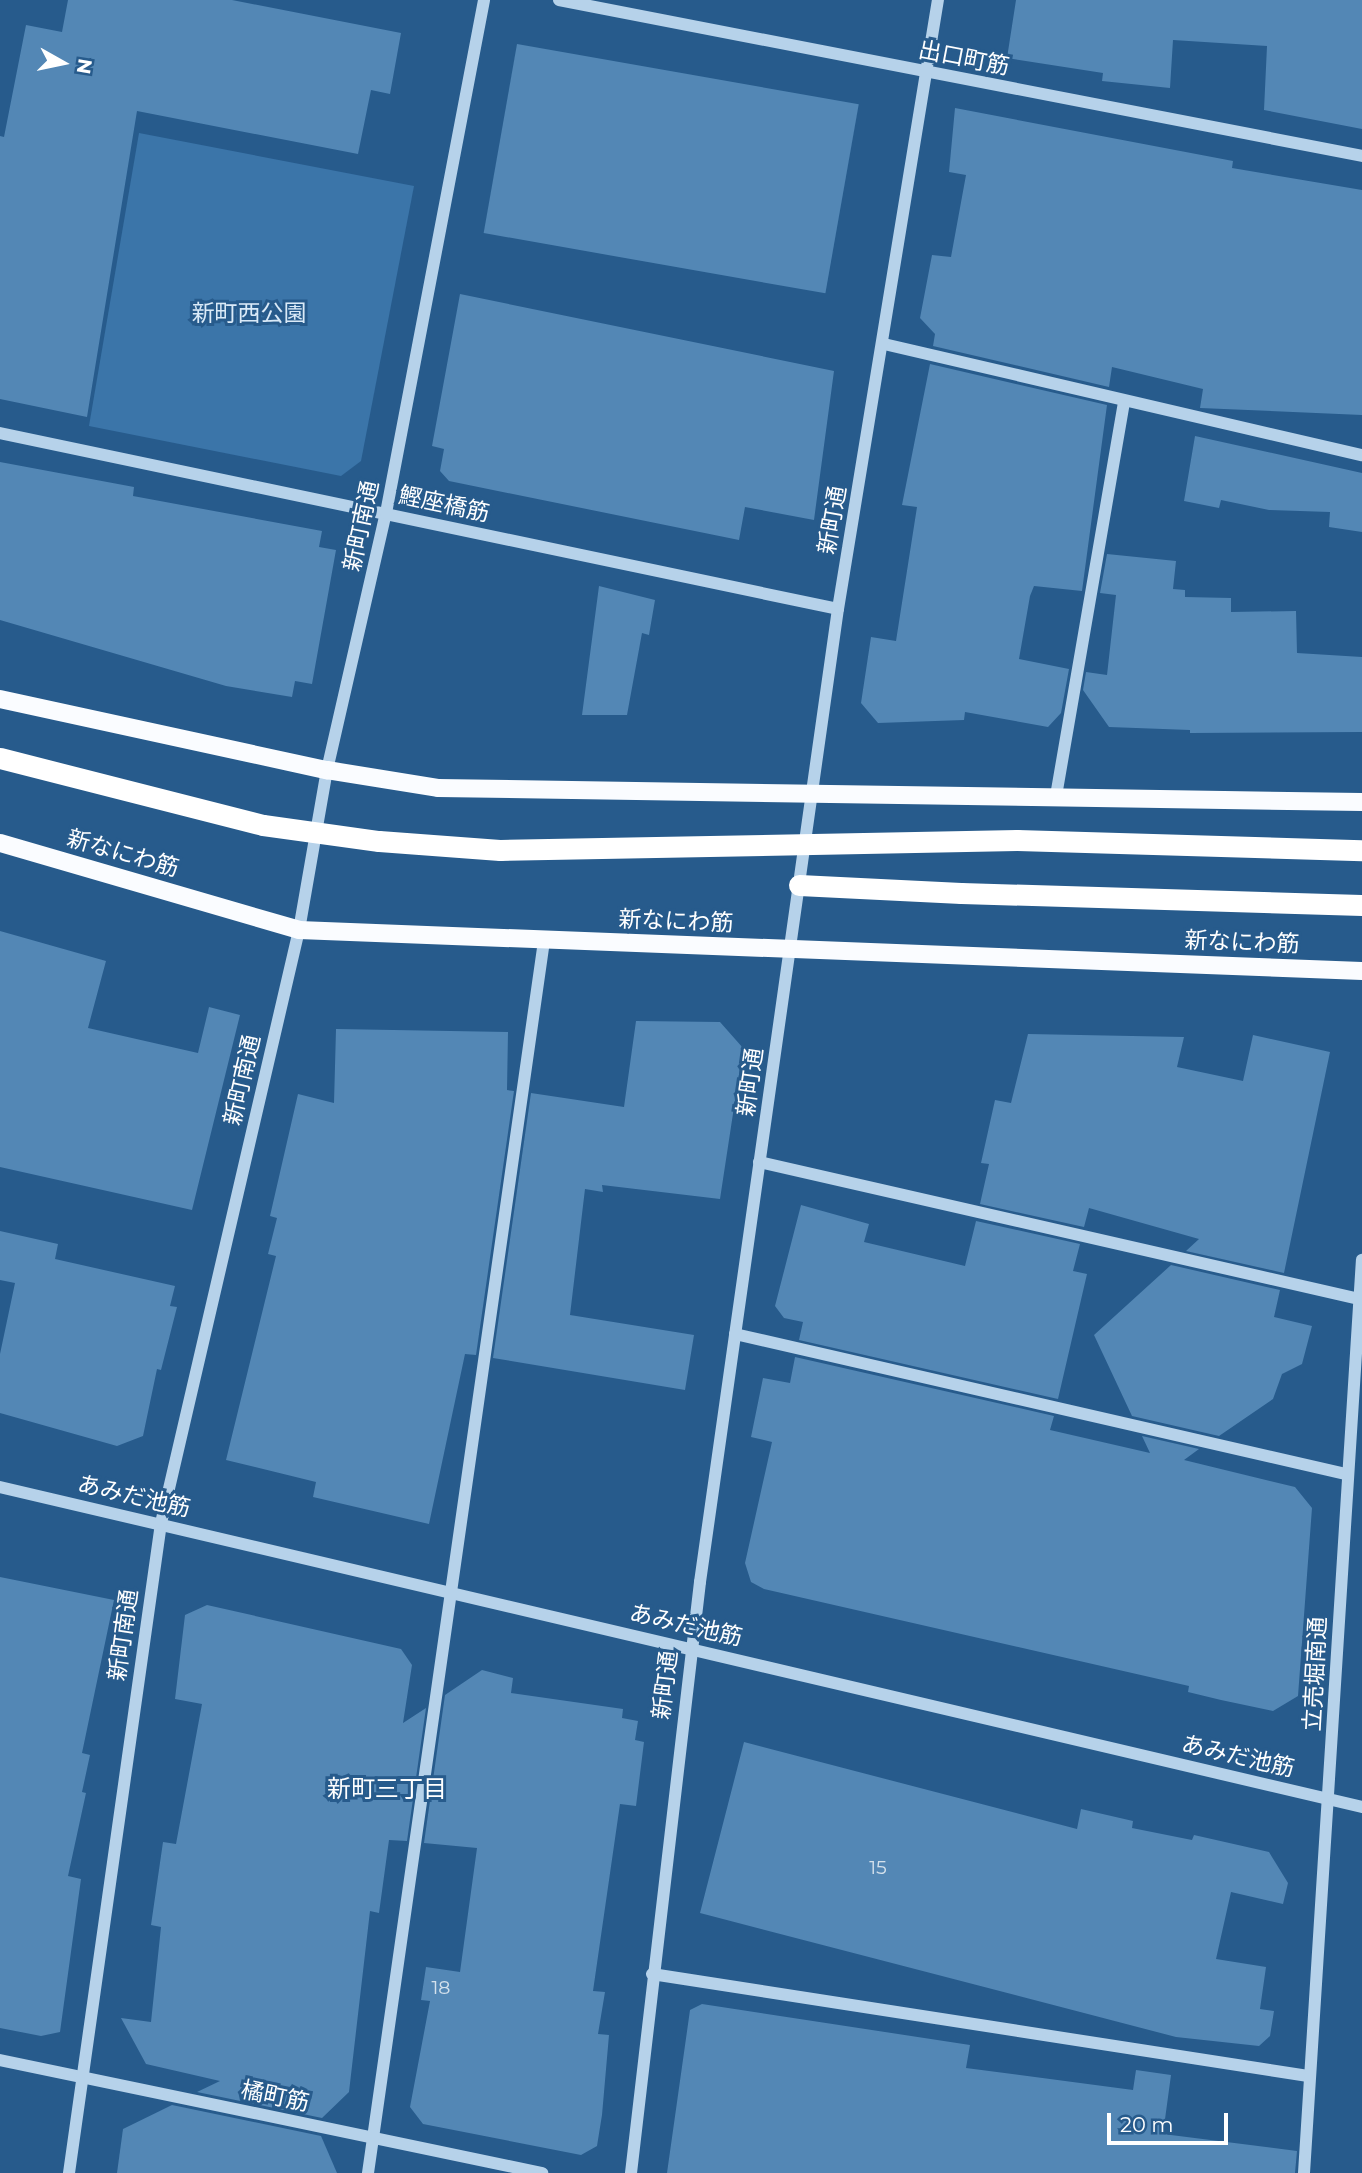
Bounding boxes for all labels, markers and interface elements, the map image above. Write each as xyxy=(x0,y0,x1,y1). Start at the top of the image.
north arrow xyxy=(28,28,98,98)
street label: 出口町筋 xyxy=(916,36,1012,80)
text: N xyxy=(72,57,97,76)
park label: 新町西公園 xyxy=(192,299,306,327)
street label: 新町南通 xyxy=(338,478,384,574)
street label: 鰹座橋筋 xyxy=(396,481,492,527)
street label: 新町通 xyxy=(812,484,852,556)
street label: 新なにわ筋 xyxy=(64,824,182,882)
street label: 新なにわ筋 xyxy=(618,905,734,937)
street label: 新なにわ筋 xyxy=(1184,926,1300,958)
street label: 新町南通 xyxy=(218,1032,266,1128)
street label: 新町通 xyxy=(732,1046,768,1118)
street label: あみだ池筋 xyxy=(75,1470,193,1522)
street label: 新町南通 xyxy=(103,1588,143,1682)
street label: あみだ池筋 xyxy=(627,1599,745,1651)
street label: 立売堀南通 xyxy=(1298,1616,1332,1732)
street label: 新町通 xyxy=(647,1649,683,1721)
street label: あみだ池筋 xyxy=(1179,1730,1297,1782)
district label: 新町三丁目 xyxy=(327,1775,447,1803)
house number: 15 xyxy=(869,1857,887,1879)
house number: 18 xyxy=(432,1977,450,1999)
street label: 橘町筋 xyxy=(238,2075,312,2117)
scale bar xyxy=(1110,2100,1231,2144)
text: 20 m xyxy=(1120,2112,1174,2137)

